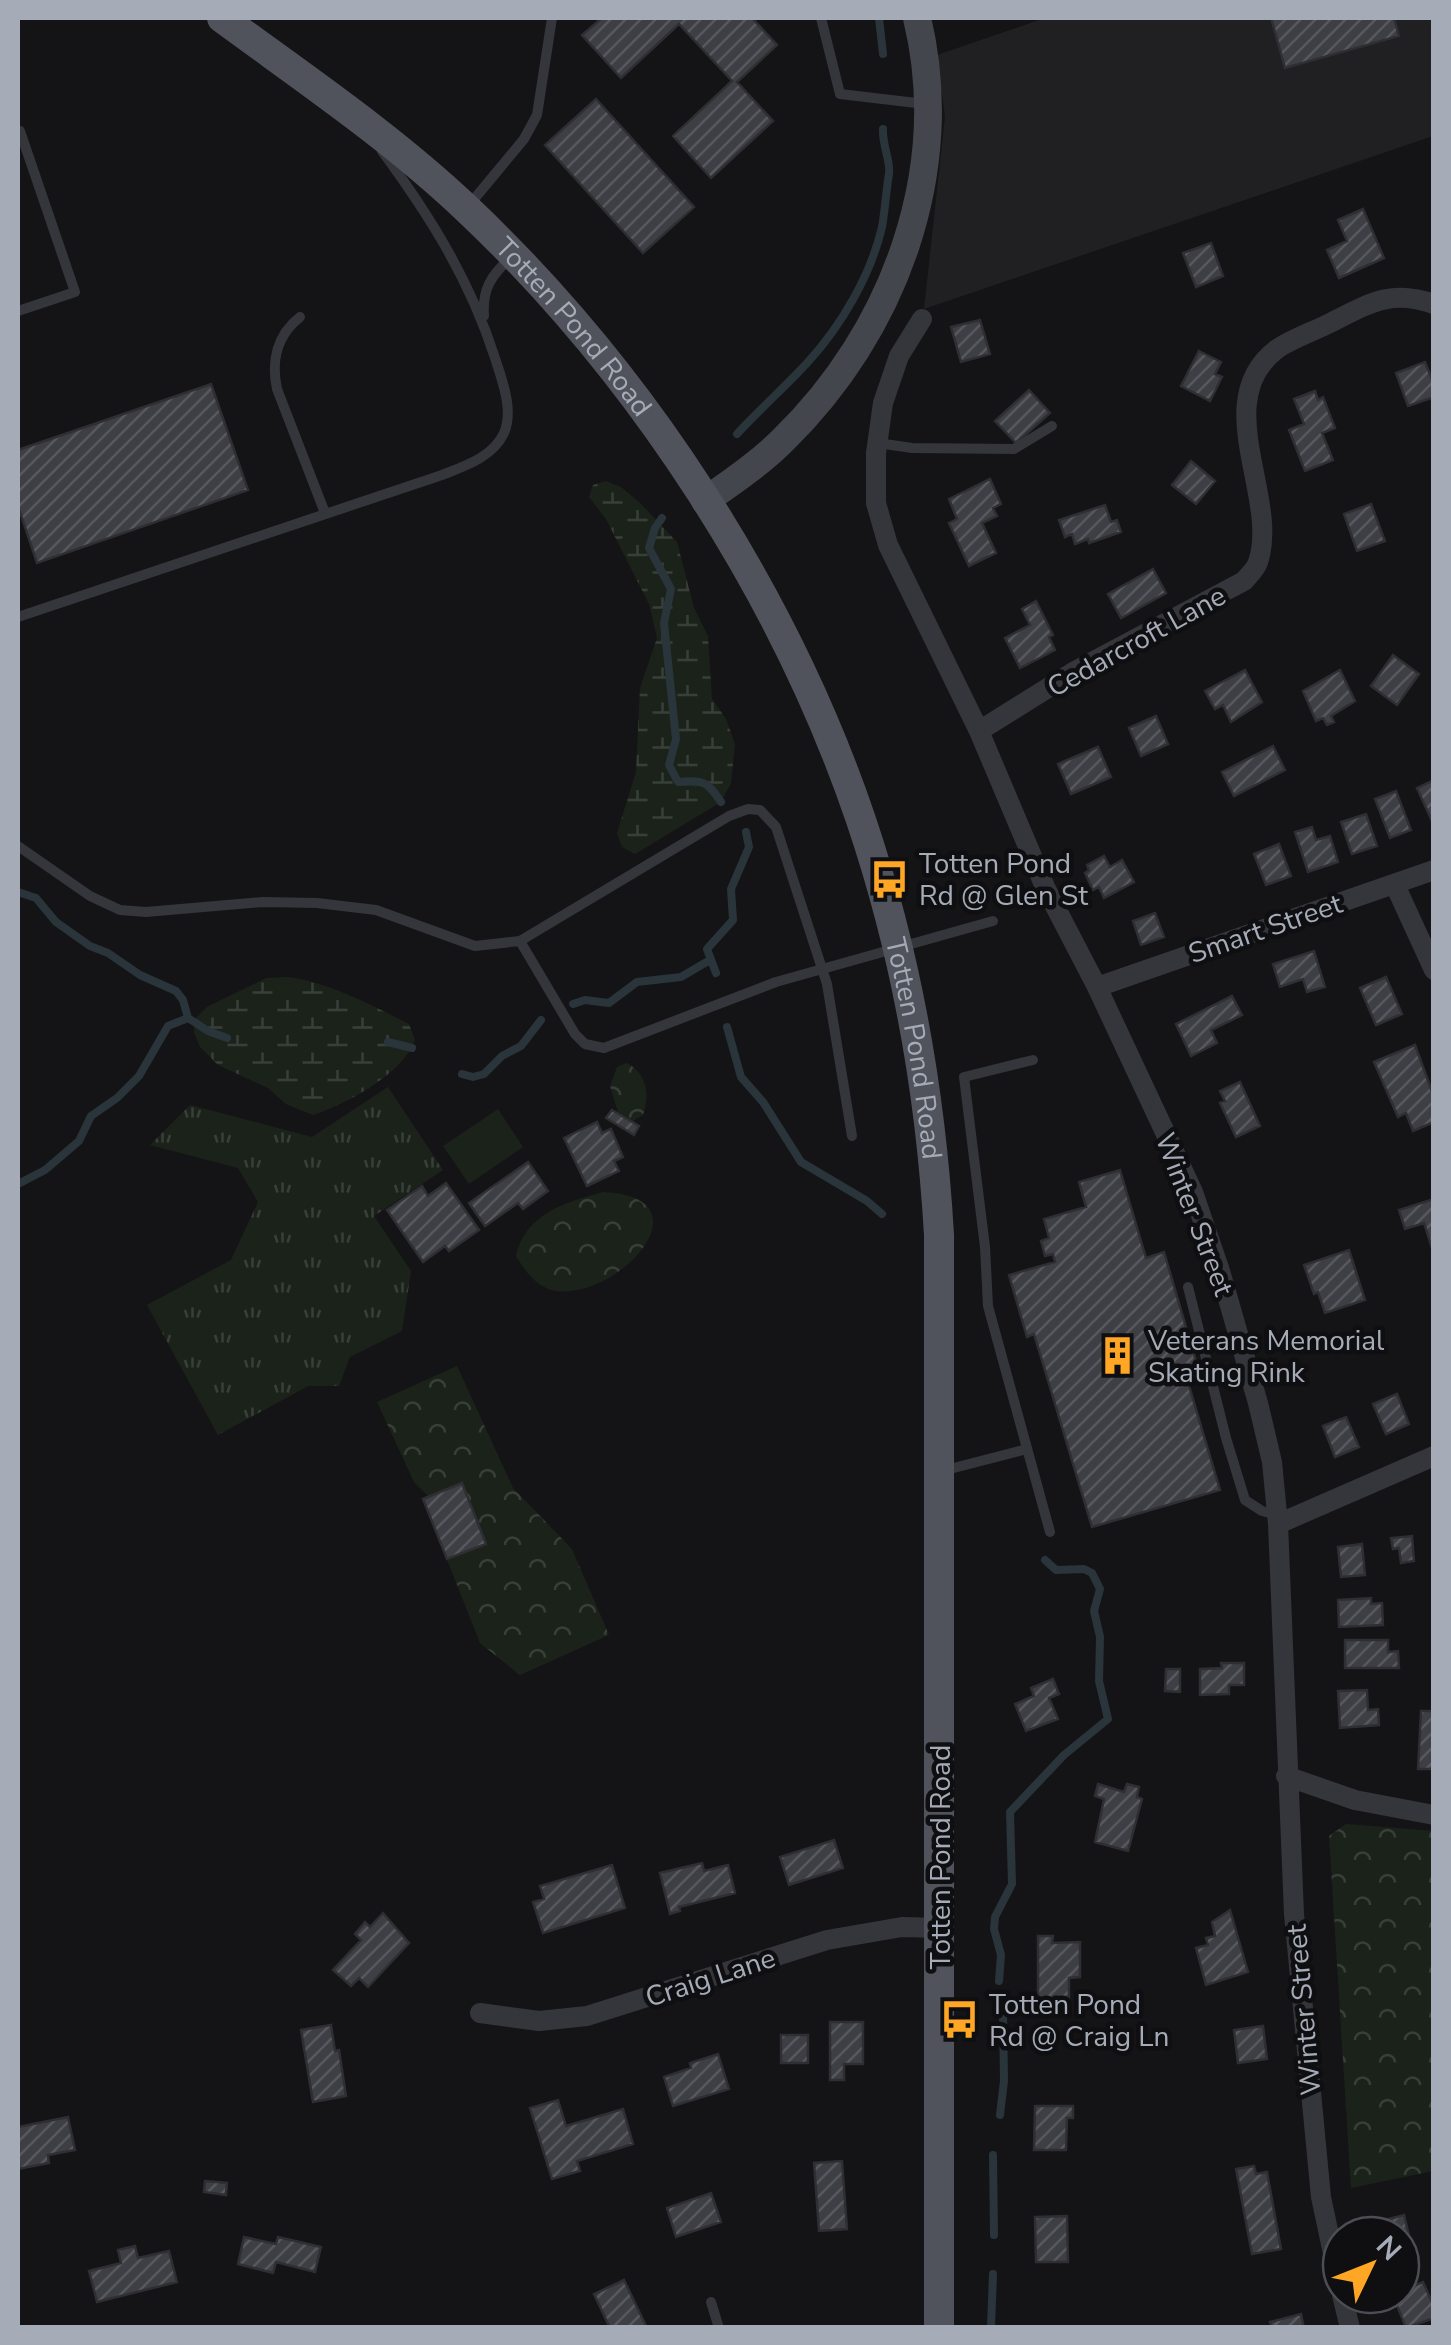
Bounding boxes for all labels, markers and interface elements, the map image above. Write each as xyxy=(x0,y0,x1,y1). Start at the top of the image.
street label: Totten Pond Road xyxy=(486,229,661,424)
street label: Cedarcroft Lane xyxy=(1040,577,1233,707)
place label: Totten Pond Rd @ Glen St xyxy=(919,845,1088,915)
bus stop icon: Totten Pond Rd @ Glen St xyxy=(868,858,910,900)
street label: Smart Street xyxy=(1183,885,1347,973)
street label: Totten Pond Road xyxy=(876,934,951,1161)
street label: Winter Street xyxy=(1146,1128,1243,1301)
place label: Veterans Memorial Skating Rink xyxy=(1147,1322,1385,1392)
building icon: Veterans Memorial Skating Rink xyxy=(1097,1335,1139,1377)
street label: Totten Pond Road xyxy=(922,1745,960,1969)
street label: Winter Street xyxy=(1278,1923,1330,2097)
street label: Craig Lane xyxy=(640,1939,780,2017)
place label: Totten Pond Rd @ Craig Ln xyxy=(989,1986,1169,2056)
bus stop icon: Totten Pond Rd @ Craig Ln xyxy=(938,1999,980,2041)
north arrow xyxy=(1321,2215,1421,2315)
text: N xyxy=(1368,2228,1410,2269)

